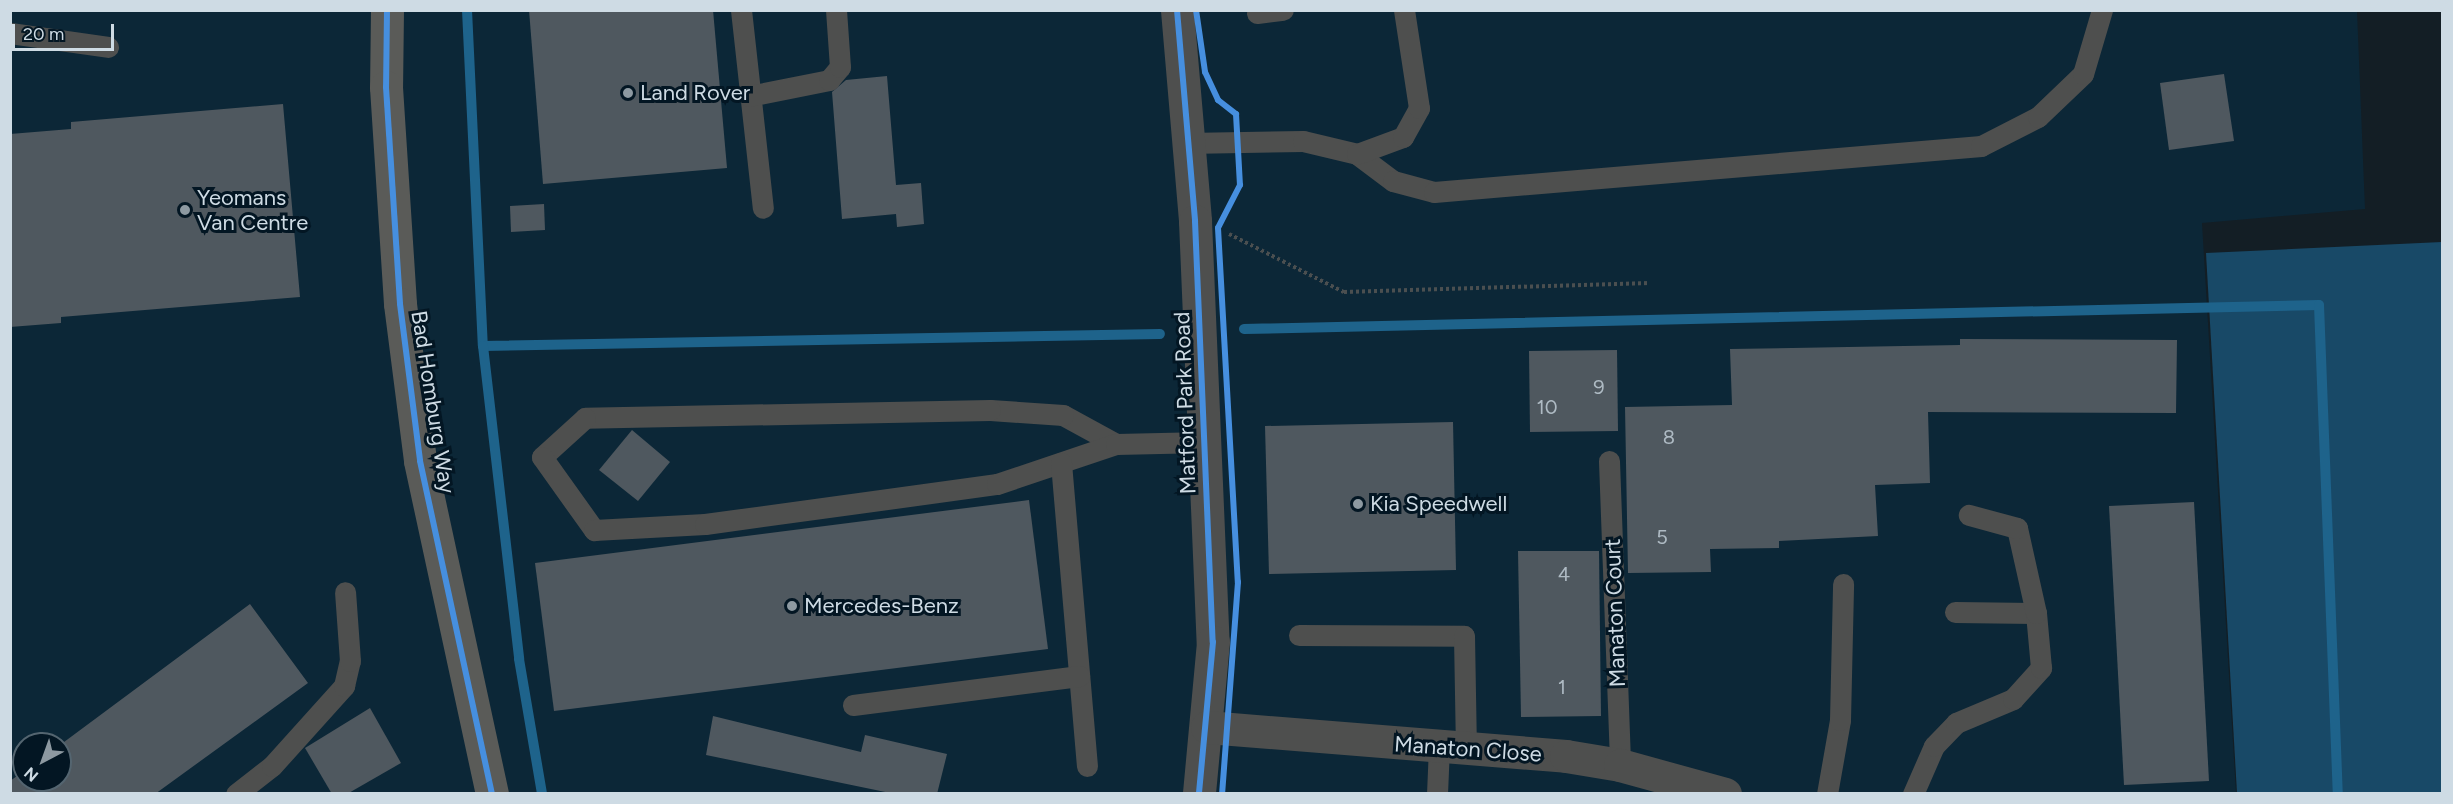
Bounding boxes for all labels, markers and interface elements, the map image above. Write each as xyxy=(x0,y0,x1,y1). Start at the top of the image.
scale bar xyxy=(15,12,117,50)
text: 20 m xyxy=(23,23,64,45)
place label: Land Rover xyxy=(640,80,750,106)
marker: Land Rover xyxy=(621,86,635,100)
place label: Yeomans Van Centre xyxy=(197,184,308,236)
marker: Yeomans Van Centre xyxy=(178,203,192,217)
street label: Bad Homburg Way xyxy=(406,309,460,495)
street label: Matford Park Road xyxy=(1169,311,1201,495)
house number: 9 xyxy=(1593,375,1605,399)
house number: 10 xyxy=(1536,395,1558,419)
house number: 8 xyxy=(1663,425,1675,449)
place label: Kia Speedwell xyxy=(1370,491,1507,517)
marker: Kia Speedwell xyxy=(1351,497,1365,511)
house number: 5 xyxy=(1656,525,1668,549)
street label: Manaton Court xyxy=(1599,538,1631,688)
house number: 4 xyxy=(1558,562,1570,586)
place label: Mercedes-Benz xyxy=(804,593,959,619)
marker: Mercedes-Benz xyxy=(785,599,799,613)
house number: 1 xyxy=(1558,675,1566,699)
street label: Manaton Close xyxy=(1393,731,1543,767)
north arrow xyxy=(12,732,72,792)
text: N xyxy=(20,763,42,786)

